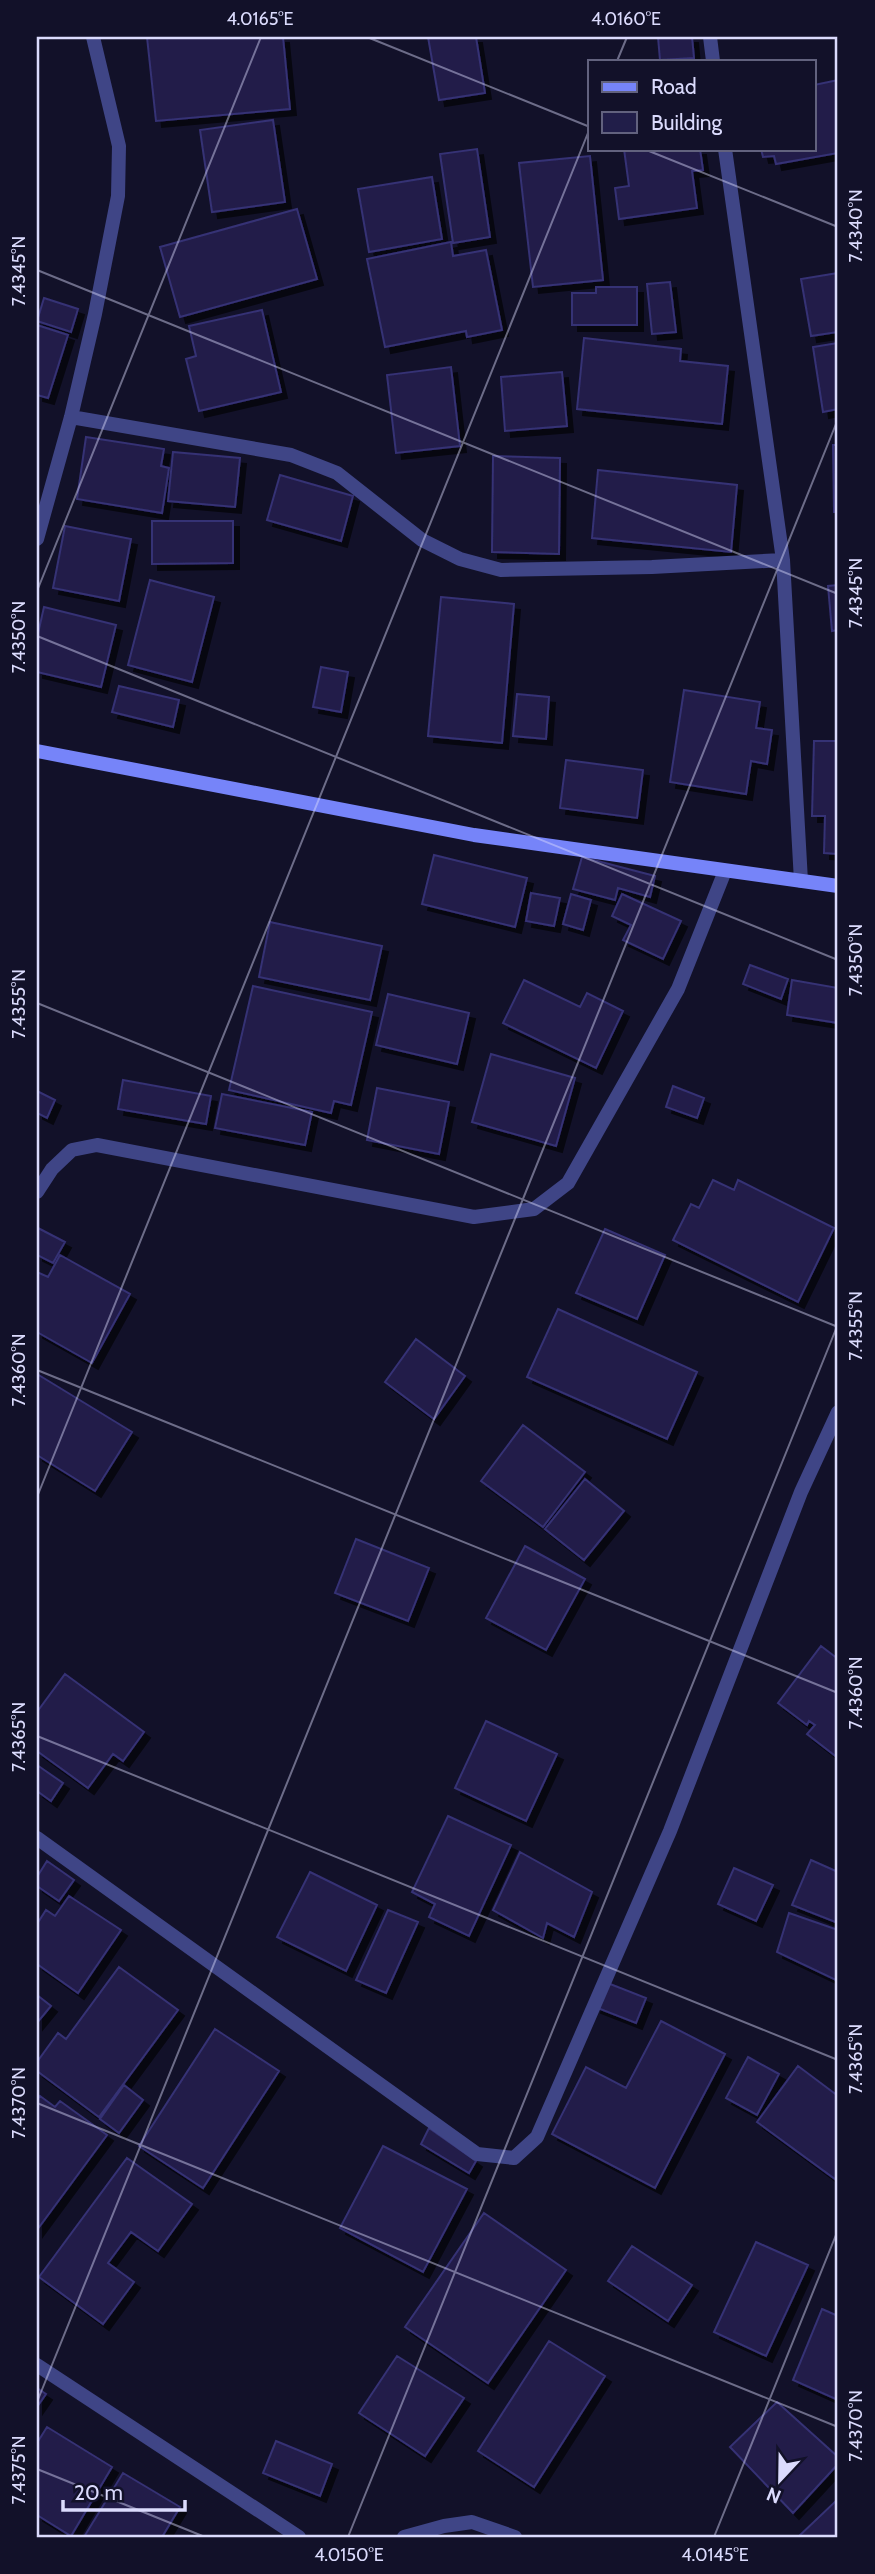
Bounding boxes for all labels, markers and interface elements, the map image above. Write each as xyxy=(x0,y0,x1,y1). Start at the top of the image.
text: 4.0165°E xyxy=(226,8,294,30)
text: 4.0160°E xyxy=(591,8,661,30)
legend xyxy=(588,60,816,150)
text: Road xyxy=(651,74,697,99)
text: Building xyxy=(651,110,723,135)
text: 7.4340°N xyxy=(845,189,867,263)
text: 7.4345°N xyxy=(8,236,30,306)
text: 7.4345°N xyxy=(845,558,867,628)
text: 7.4350°N xyxy=(8,601,30,673)
text: 7.4350°N xyxy=(845,924,867,996)
text: 7.4355°N xyxy=(8,969,30,1039)
text: 7.4355°N xyxy=(845,1291,867,1361)
text: 7.4360°N xyxy=(8,1334,30,1406)
text: 7.4360°N xyxy=(845,1657,867,1729)
text: 7.4365°N xyxy=(8,1702,30,1772)
text: 7.4365°N xyxy=(845,2024,867,2094)
text: 7.4370°N xyxy=(8,2067,30,2139)
text: 7.4370°N xyxy=(845,2390,867,2462)
text: 7.4375°N xyxy=(8,2436,30,2504)
north arrow xyxy=(746,2444,816,2514)
scale bar xyxy=(63,2469,186,2513)
text: 20 m xyxy=(74,2480,123,2505)
text: N xyxy=(763,2482,784,2508)
text: 4.0150°E xyxy=(314,2544,384,2566)
text: 4.0145°E xyxy=(681,2544,749,2566)

